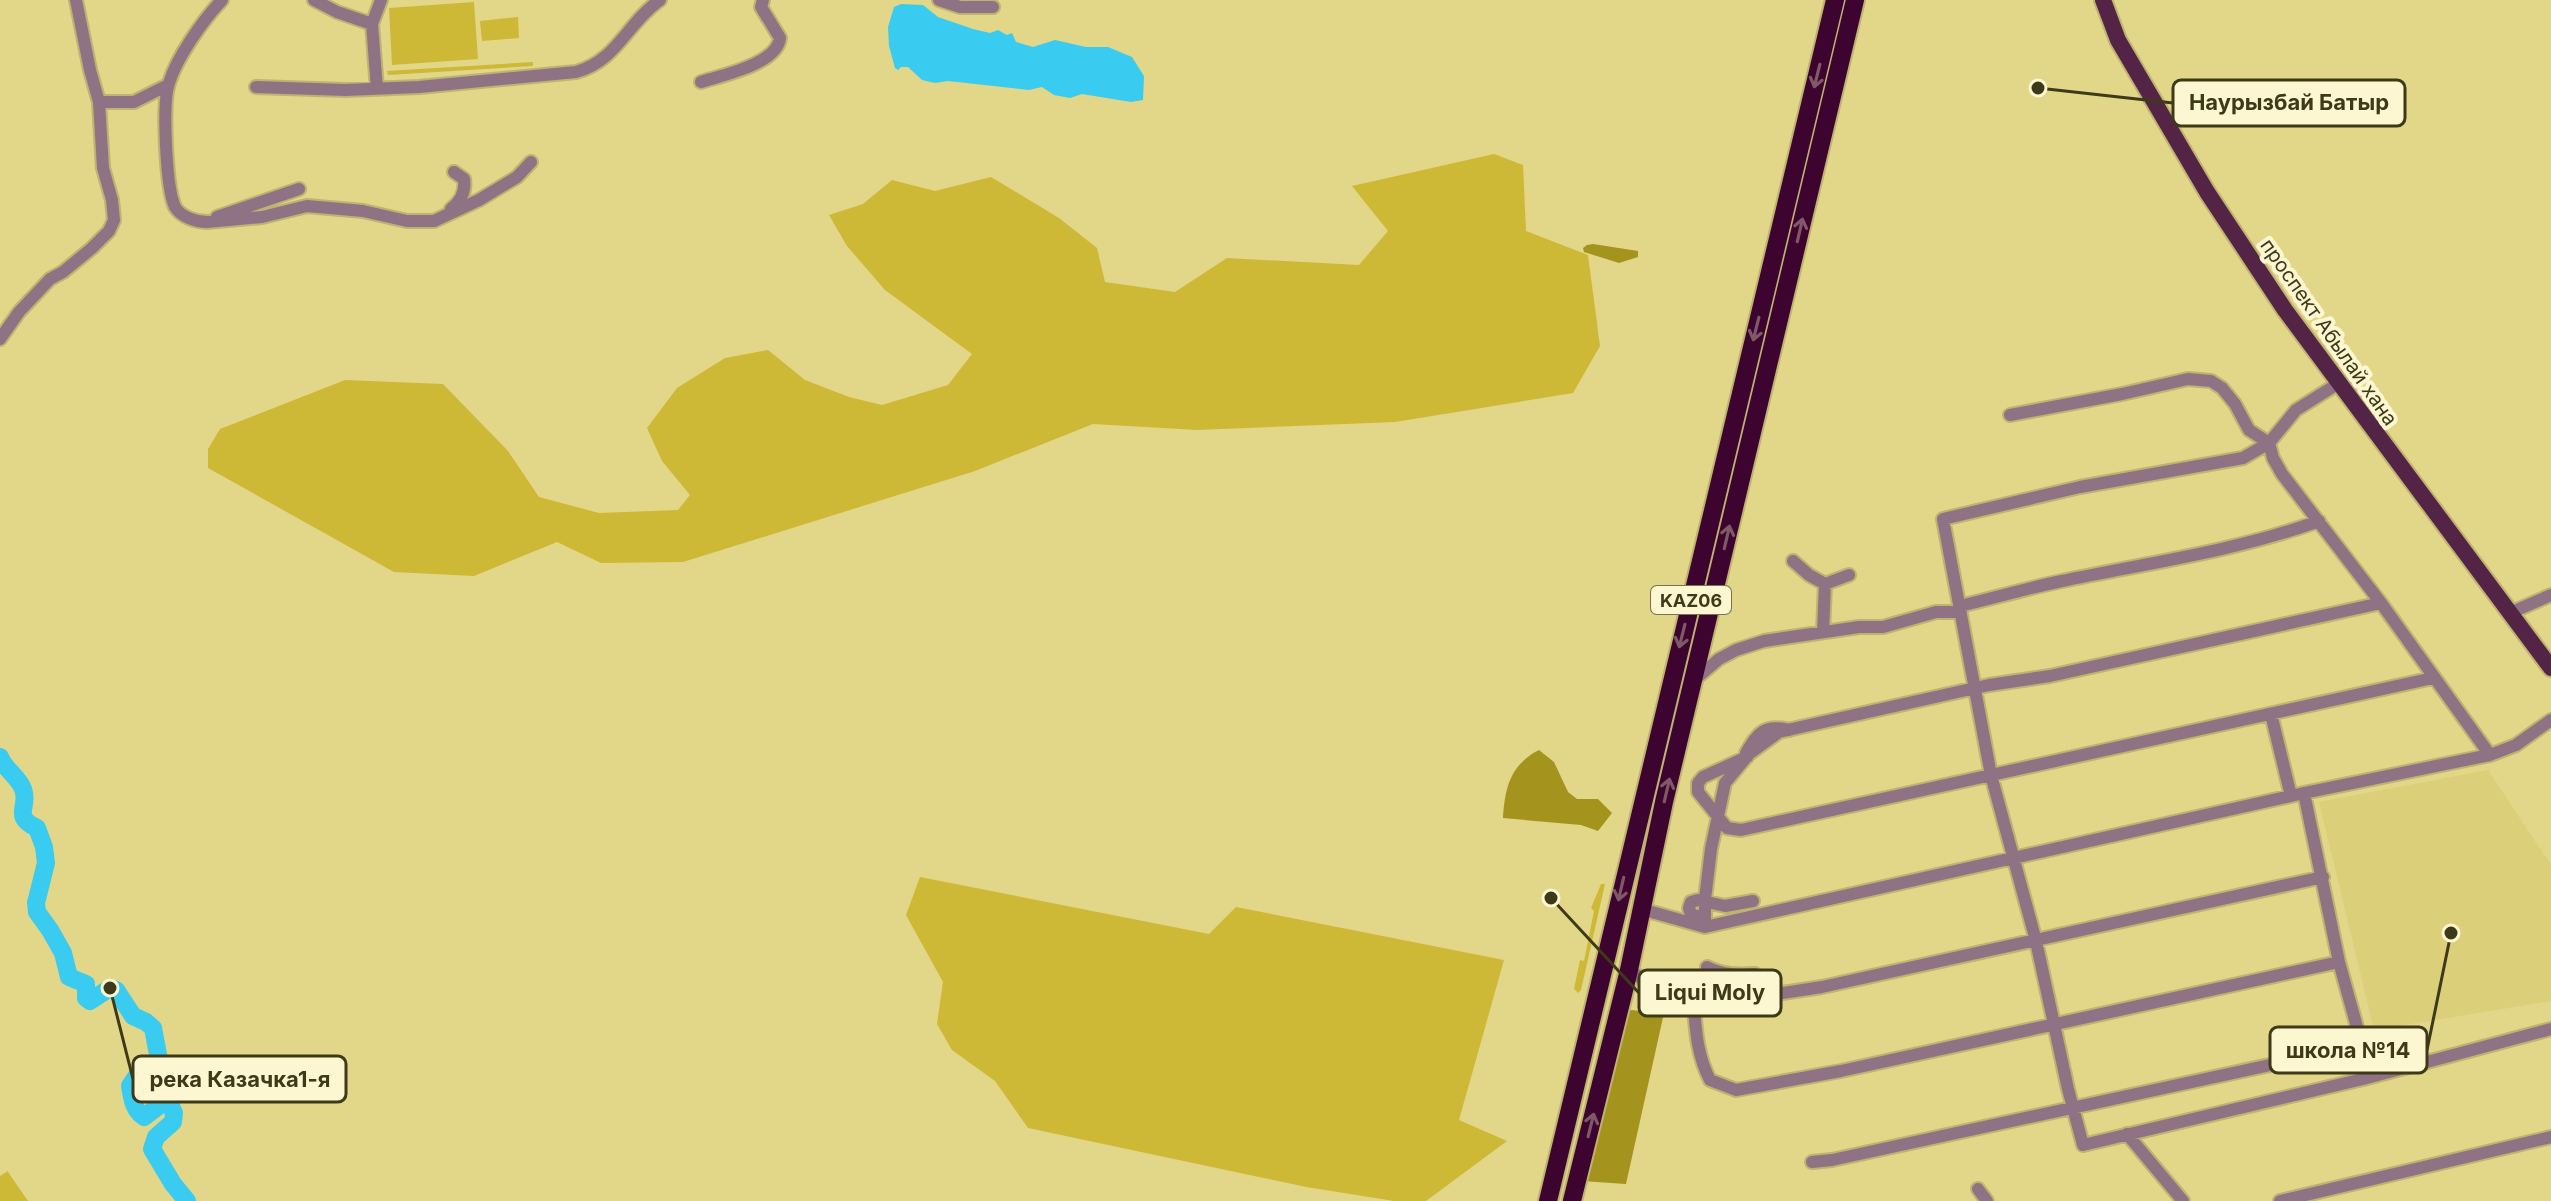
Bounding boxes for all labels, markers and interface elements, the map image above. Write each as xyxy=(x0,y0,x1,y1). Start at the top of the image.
one-way arrow xyxy=(1809,62,1824,88)
callout: Наурызбай Батыр xyxy=(2173,80,2405,126)
text: Наурызбай Батыр xyxy=(2189,89,2389,115)
one-way arrow xyxy=(1794,217,1809,243)
street label: проспект Абылай хана xyxy=(2255,234,2403,430)
one-way arrow xyxy=(1748,315,1763,341)
one-way arrow xyxy=(1721,525,1736,550)
road number: KАZ06 xyxy=(1651,586,1731,614)
one-way arrow xyxy=(1674,622,1689,648)
one-way arrow xyxy=(1660,777,1675,803)
one-way arrow xyxy=(1613,875,1628,901)
callout: Liqui Moly xyxy=(1639,970,1781,1016)
text: Liqui Moly xyxy=(1655,979,1765,1005)
callout: школа №14 xyxy=(2270,1027,2427,1073)
text: школа №14 xyxy=(2286,1037,2410,1063)
callout: река Казачка1-я xyxy=(133,1056,346,1102)
text: река Казачка1-я xyxy=(149,1066,331,1092)
one-way arrow xyxy=(1584,1113,1599,1139)

